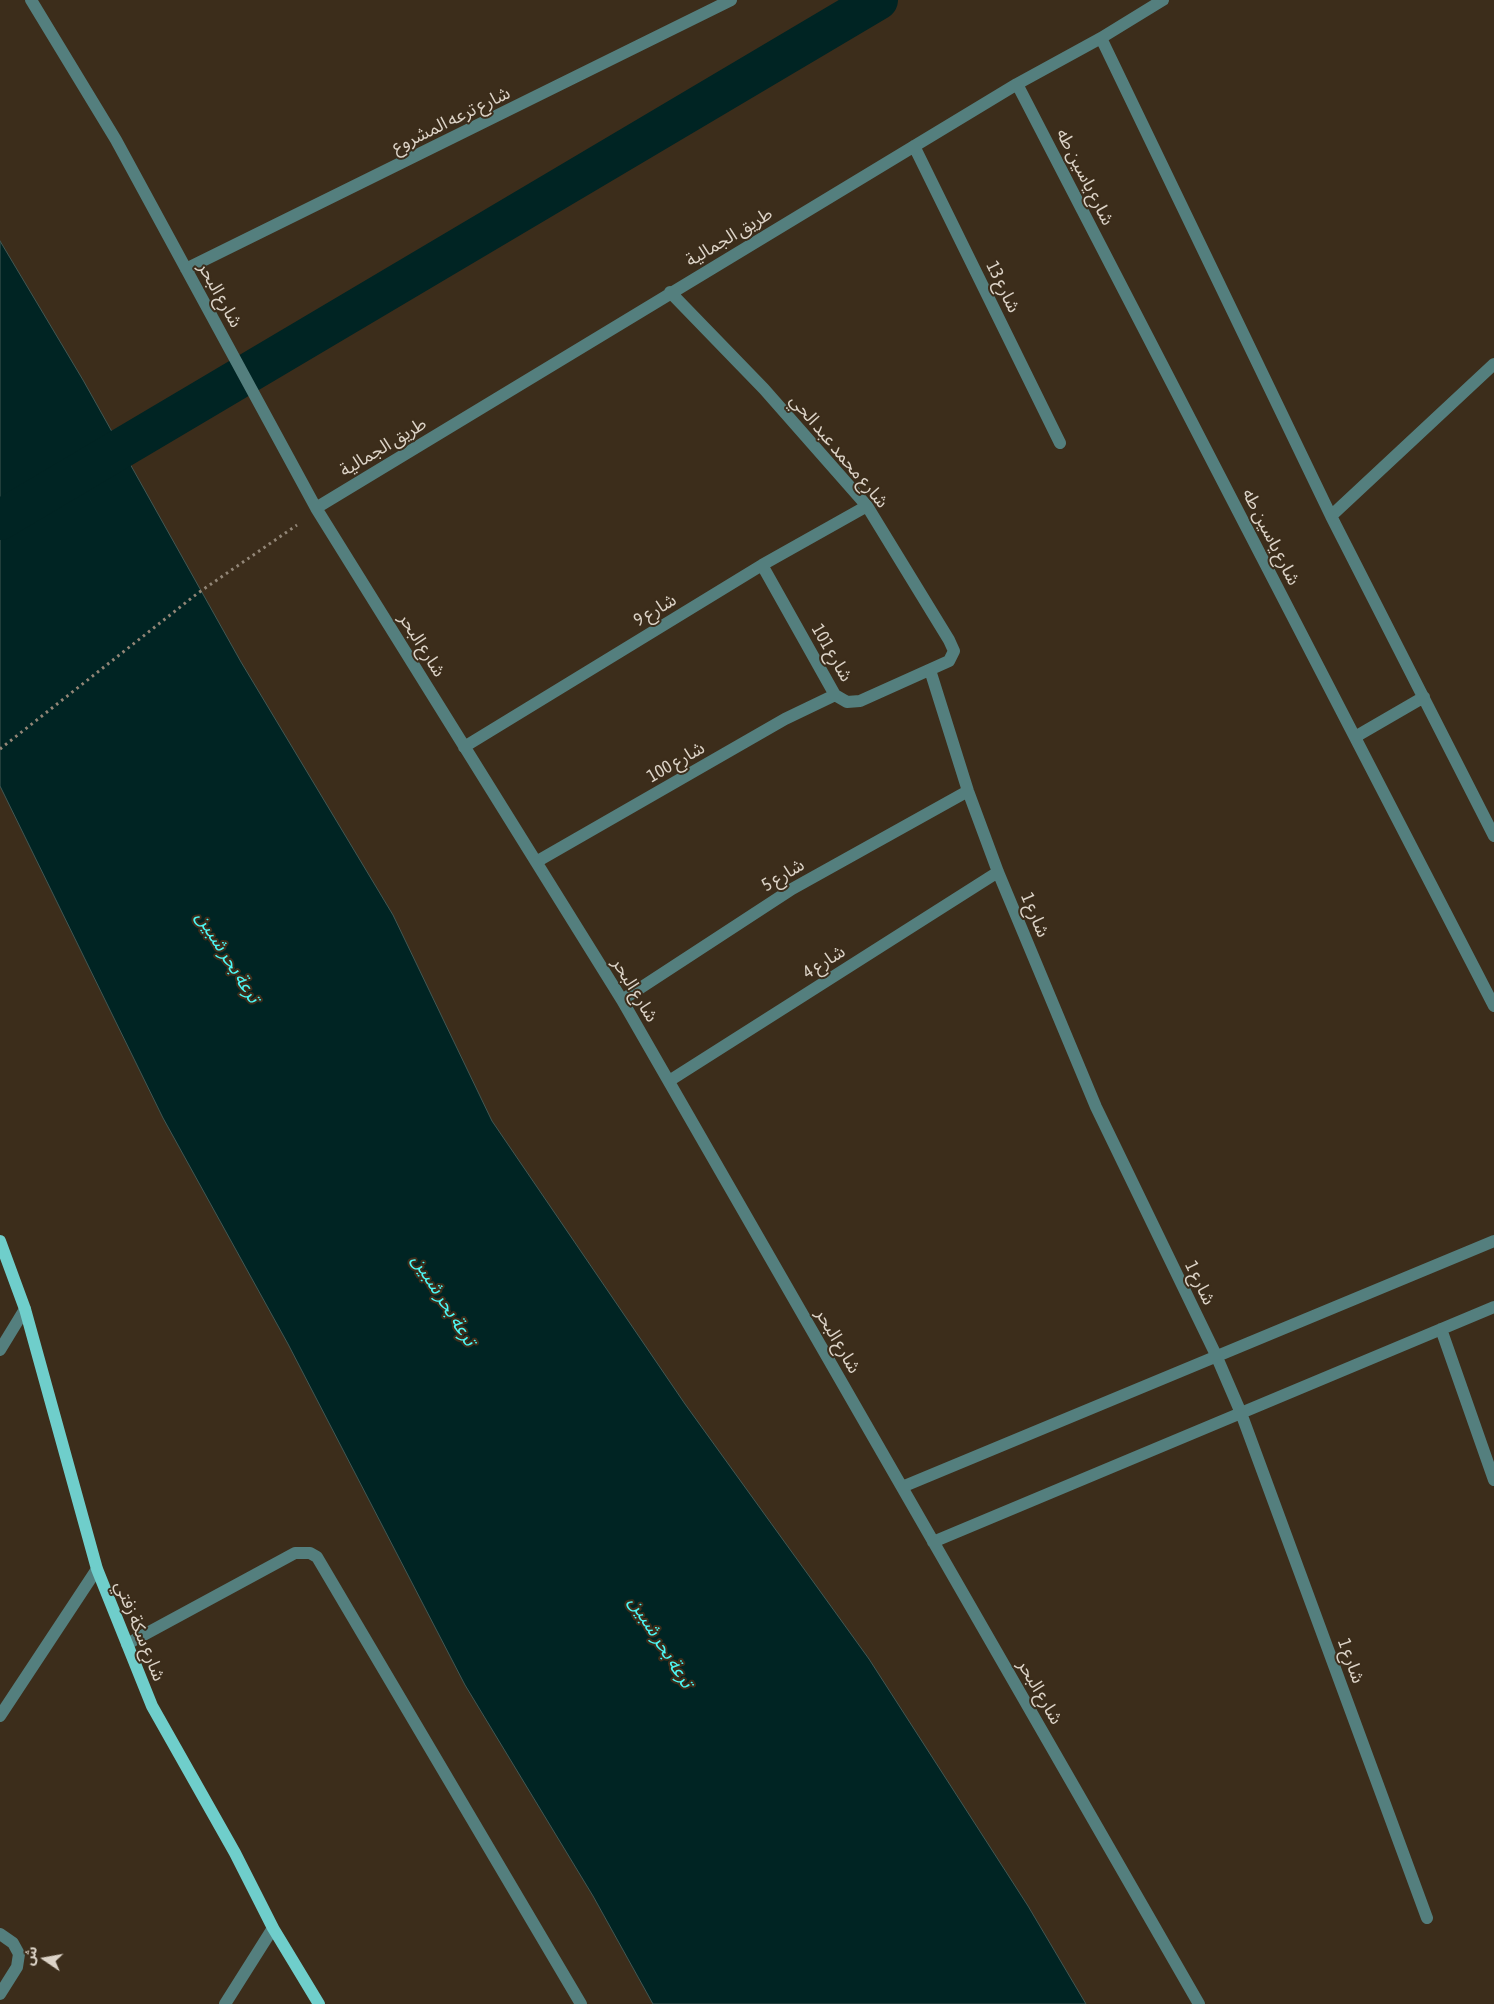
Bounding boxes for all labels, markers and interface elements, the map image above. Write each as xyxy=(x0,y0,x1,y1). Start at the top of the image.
street label: شارع ترعه المشروع xyxy=(388,82,514,158)
street label: شارع ياسين طه xyxy=(1051,125,1119,229)
street label: طريق الجمالية xyxy=(682,203,776,271)
street label: شارع 13 xyxy=(981,258,1025,316)
street label: شارع البحر xyxy=(193,259,247,331)
street label: شارع محمد عبد الحي xyxy=(785,390,893,512)
street label: طريق الجمالية xyxy=(336,413,430,481)
street label: شارع ياسين طه xyxy=(1237,485,1305,589)
street label: شارع 9 xyxy=(630,589,680,631)
street label: شارع البحر xyxy=(394,609,450,681)
street label: شارع 101 xyxy=(807,620,857,686)
street label: شارع 100 xyxy=(643,737,709,787)
street label: شارع 5 xyxy=(758,854,808,896)
street label: شارع 1 xyxy=(1016,890,1054,940)
water label: ترعة بحر شبين xyxy=(191,907,265,1007)
street label: شارع 4 xyxy=(799,941,849,983)
street label: شارع البحر xyxy=(607,954,663,1026)
water label: ترعة بحر شبين xyxy=(407,1250,481,1350)
street label: شارع 1 xyxy=(1180,1258,1220,1308)
street label: شارع البحر xyxy=(811,1305,865,1377)
street label: شارع سكة زفتي xyxy=(110,1578,170,1684)
water label: ترعة بحر شبين xyxy=(624,1592,698,1692)
street label: شارع 1 xyxy=(1333,1636,1369,1686)
street label: شارع البحر xyxy=(1013,1656,1067,1728)
north arrow xyxy=(20,1934,70,1984)
text: ش xyxy=(21,1945,40,1967)

